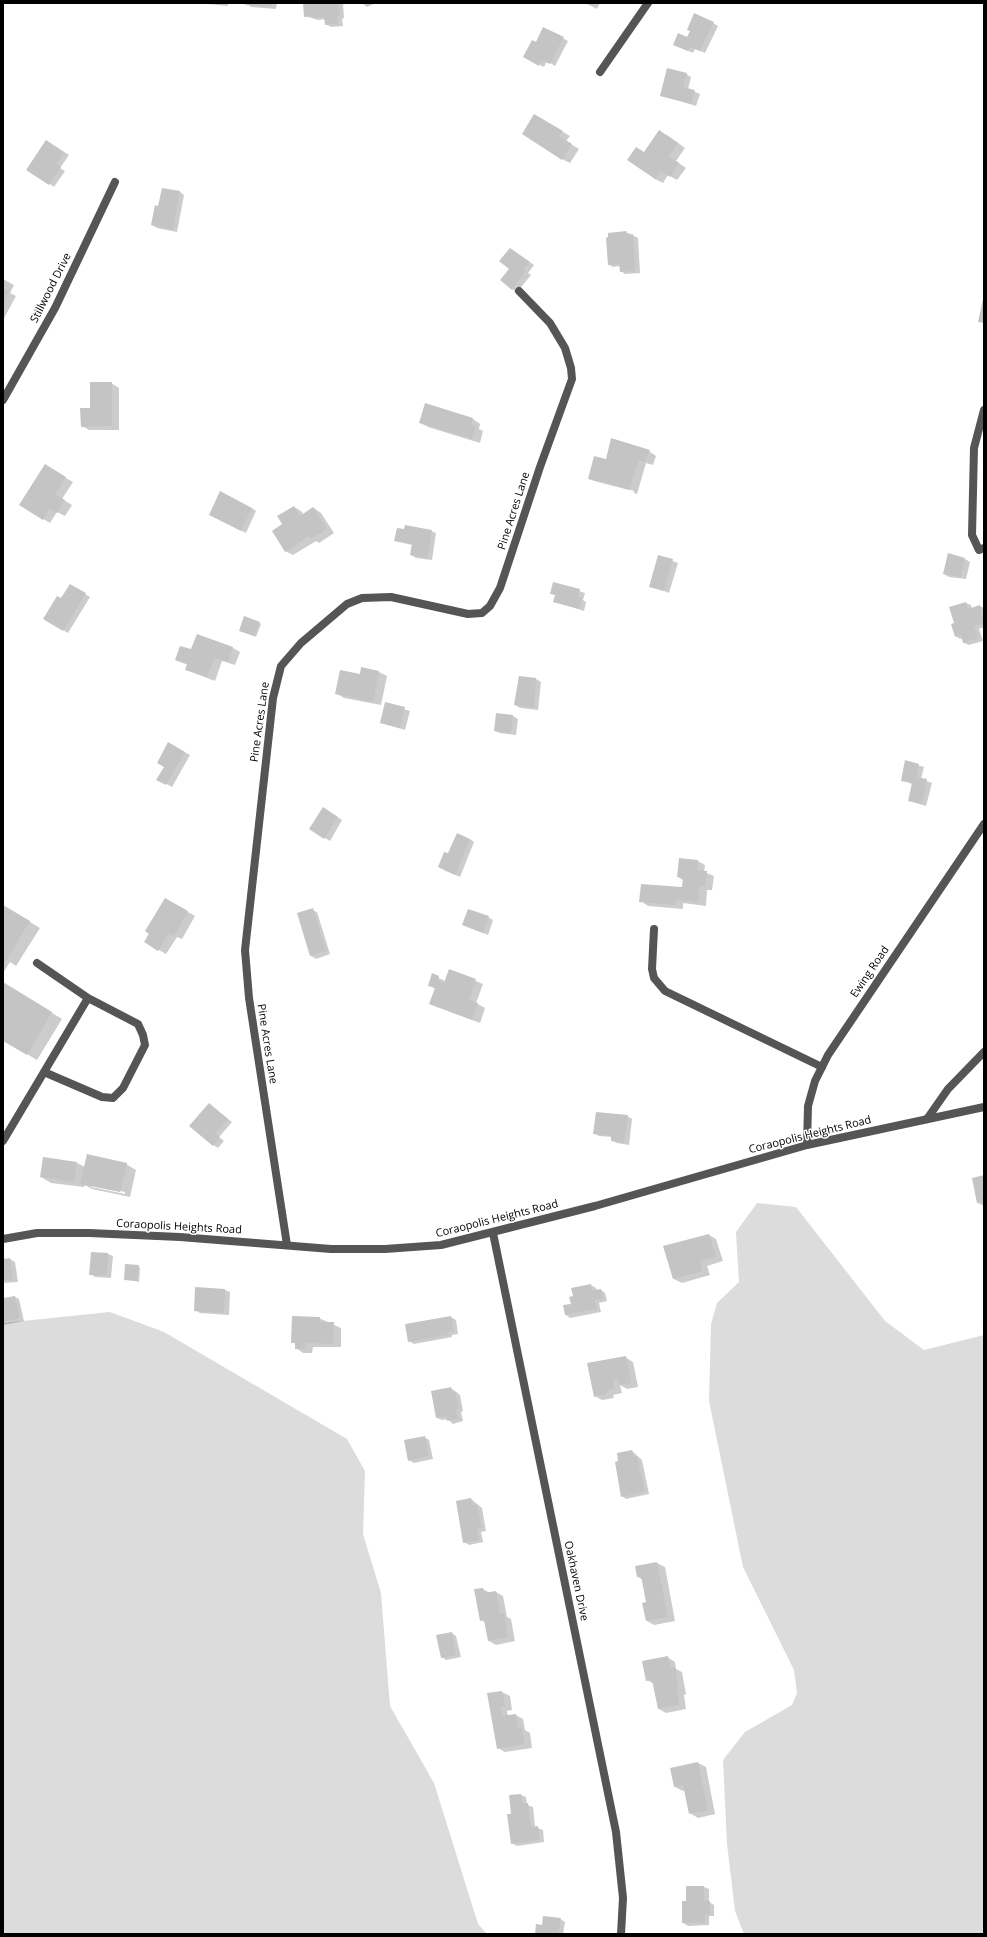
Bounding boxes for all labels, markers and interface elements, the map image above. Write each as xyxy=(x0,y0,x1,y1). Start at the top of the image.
street label: Stillwood Drive xyxy=(28,251,74,325)
street label: Pine Acres Lane xyxy=(495,470,533,552)
street label: Pine Acres Lane xyxy=(248,681,272,763)
street label: Ewing Road xyxy=(848,944,892,1000)
street label: Pine Acres Lane xyxy=(254,1003,280,1085)
street label: Coraopolis Heights Road xyxy=(747,1113,873,1157)
street label: Coraopolis Heights Road xyxy=(434,1197,560,1241)
street label: Coraopolis Heights Road xyxy=(116,1217,242,1237)
street label: Oakhaven Drive xyxy=(561,1540,591,1622)

